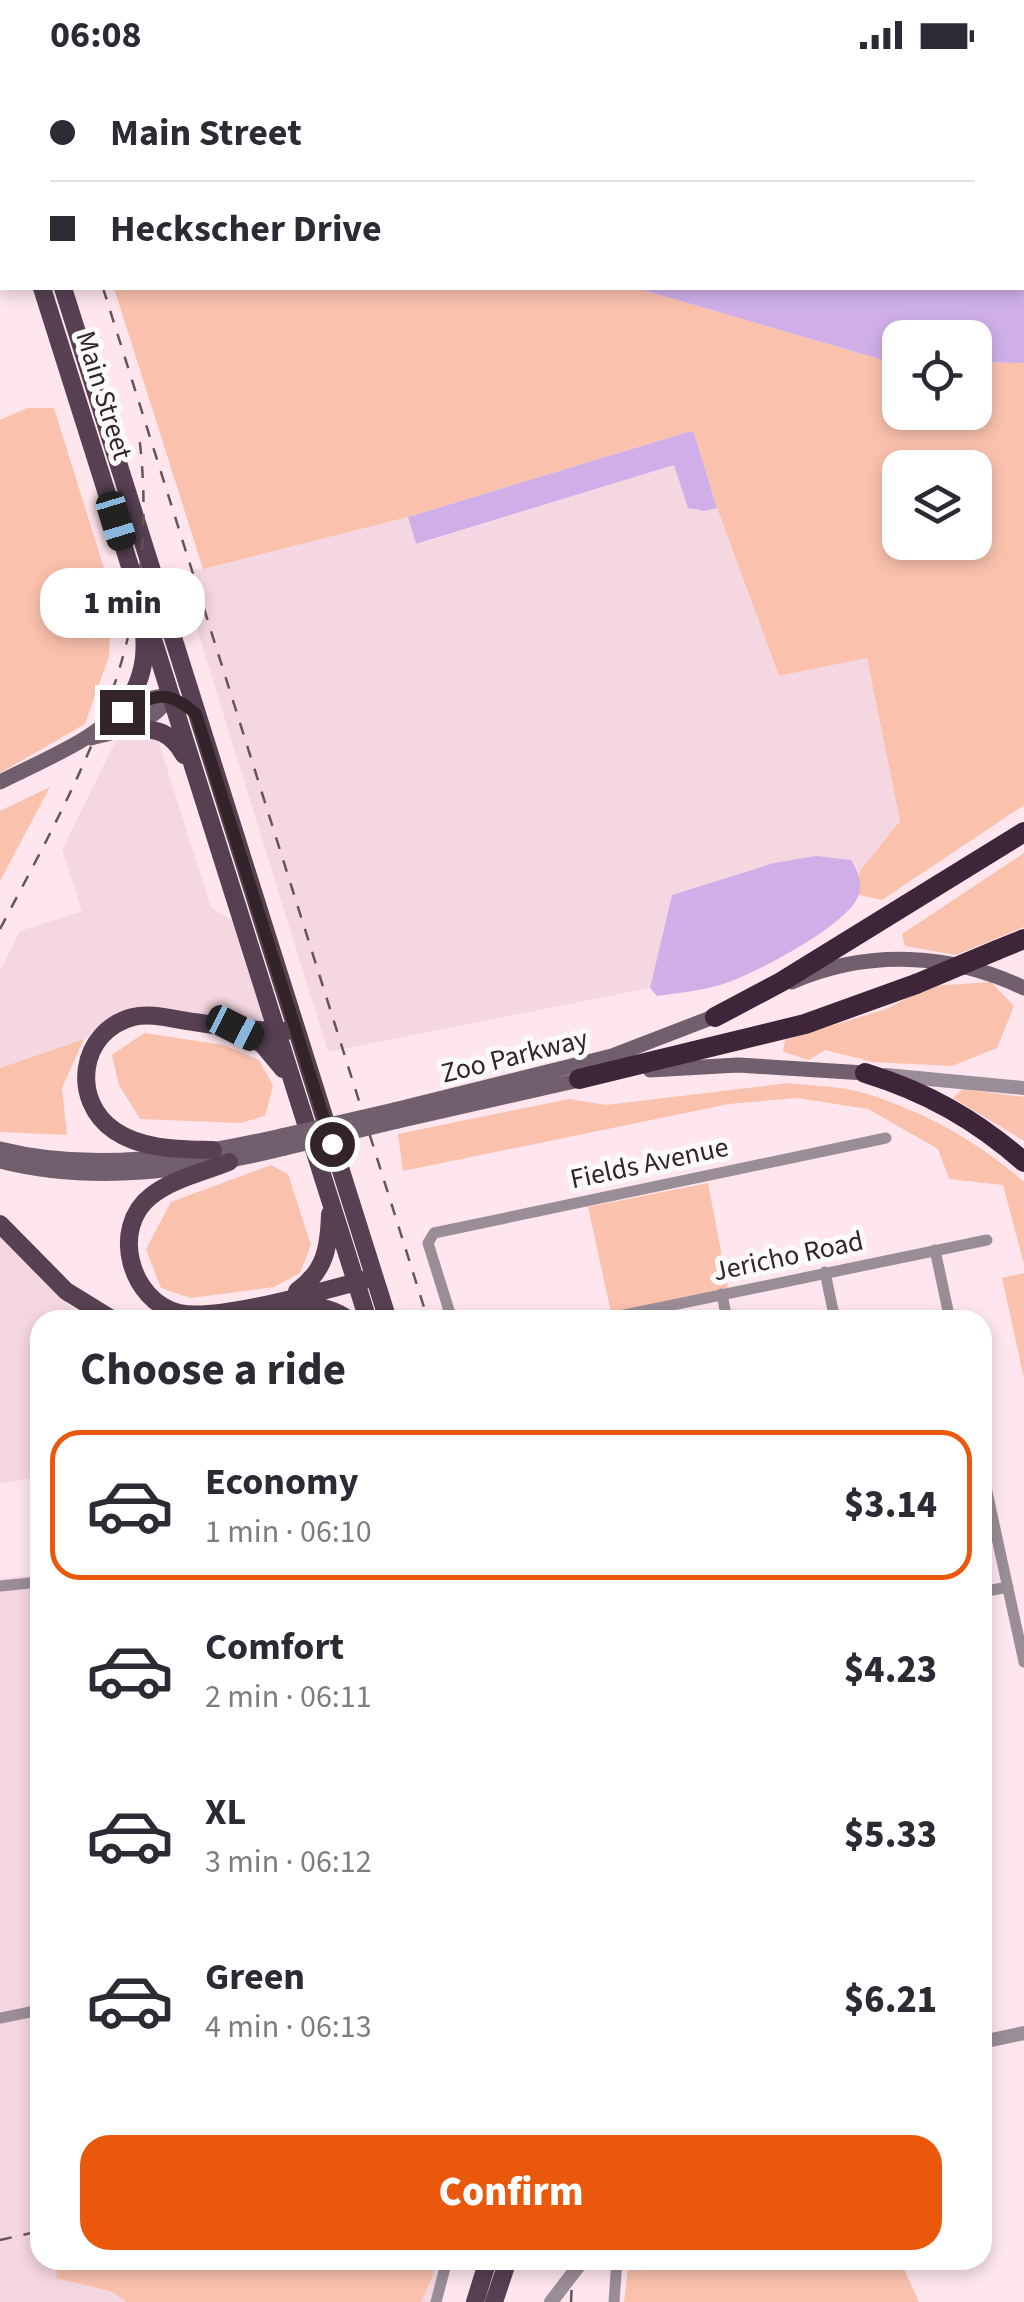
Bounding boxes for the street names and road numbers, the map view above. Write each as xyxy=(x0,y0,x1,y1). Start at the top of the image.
street label: Main Street xyxy=(66,326,143,465)
street label: Zoo Parkway xyxy=(437,1018,592,1094)
street label: Fields Avenue xyxy=(566,1127,732,1199)
street label: Jericho Road xyxy=(709,1221,867,1291)

